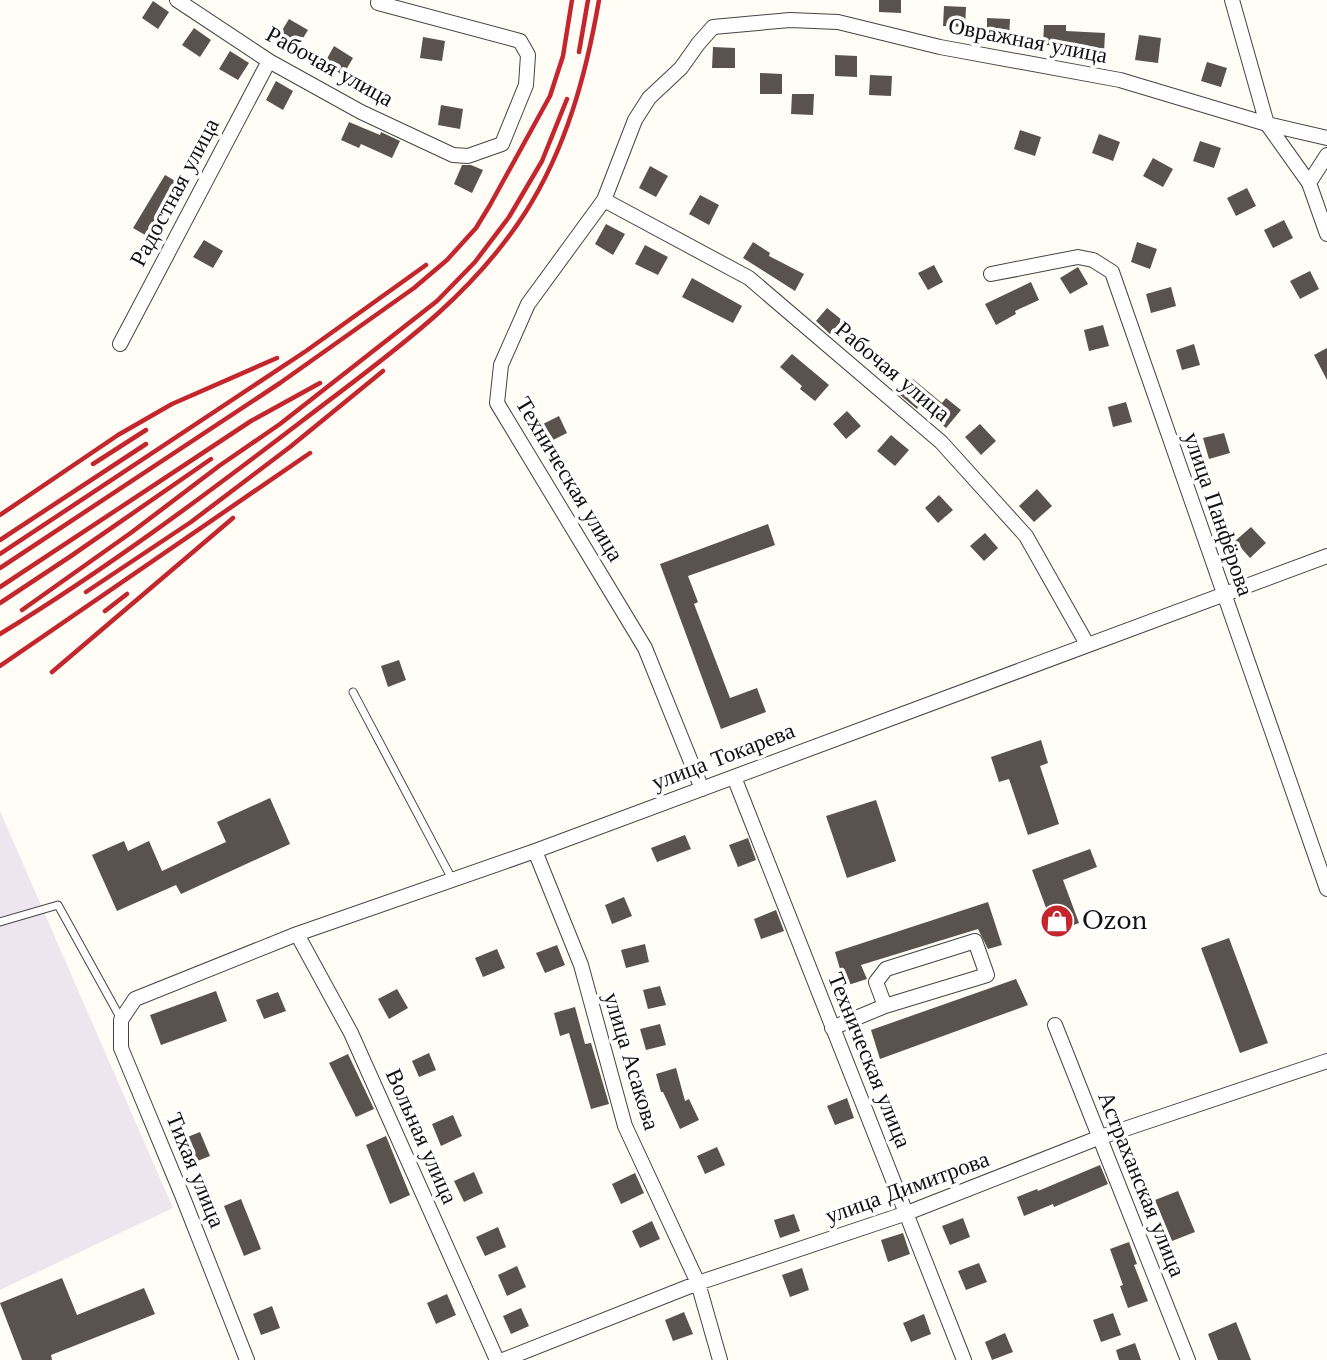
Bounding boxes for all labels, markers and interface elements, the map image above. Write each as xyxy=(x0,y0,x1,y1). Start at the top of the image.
street label: Овражная улица xyxy=(946,11,1110,69)
street label: Рабочая улица xyxy=(261,19,399,113)
street label: Радостная улица xyxy=(123,113,225,271)
street label: Рабочая улица xyxy=(830,315,956,427)
street label: Техническая улица xyxy=(510,392,630,566)
street label: улица Панфёрова xyxy=(1178,428,1260,600)
street label: улица Токарева xyxy=(648,716,798,796)
shop icon: Ozon xyxy=(1038,902,1076,940)
place label: Ozon xyxy=(1082,907,1147,935)
street label: Техническая улица xyxy=(822,968,918,1152)
street label: улица Асакова xyxy=(598,989,666,1133)
street label: Вольная улица xyxy=(380,1064,464,1208)
street label: Астраханская улица xyxy=(1092,1087,1192,1281)
street label: Тихая улица xyxy=(160,1109,232,1231)
street label: улица Димитрова xyxy=(821,1144,993,1230)

